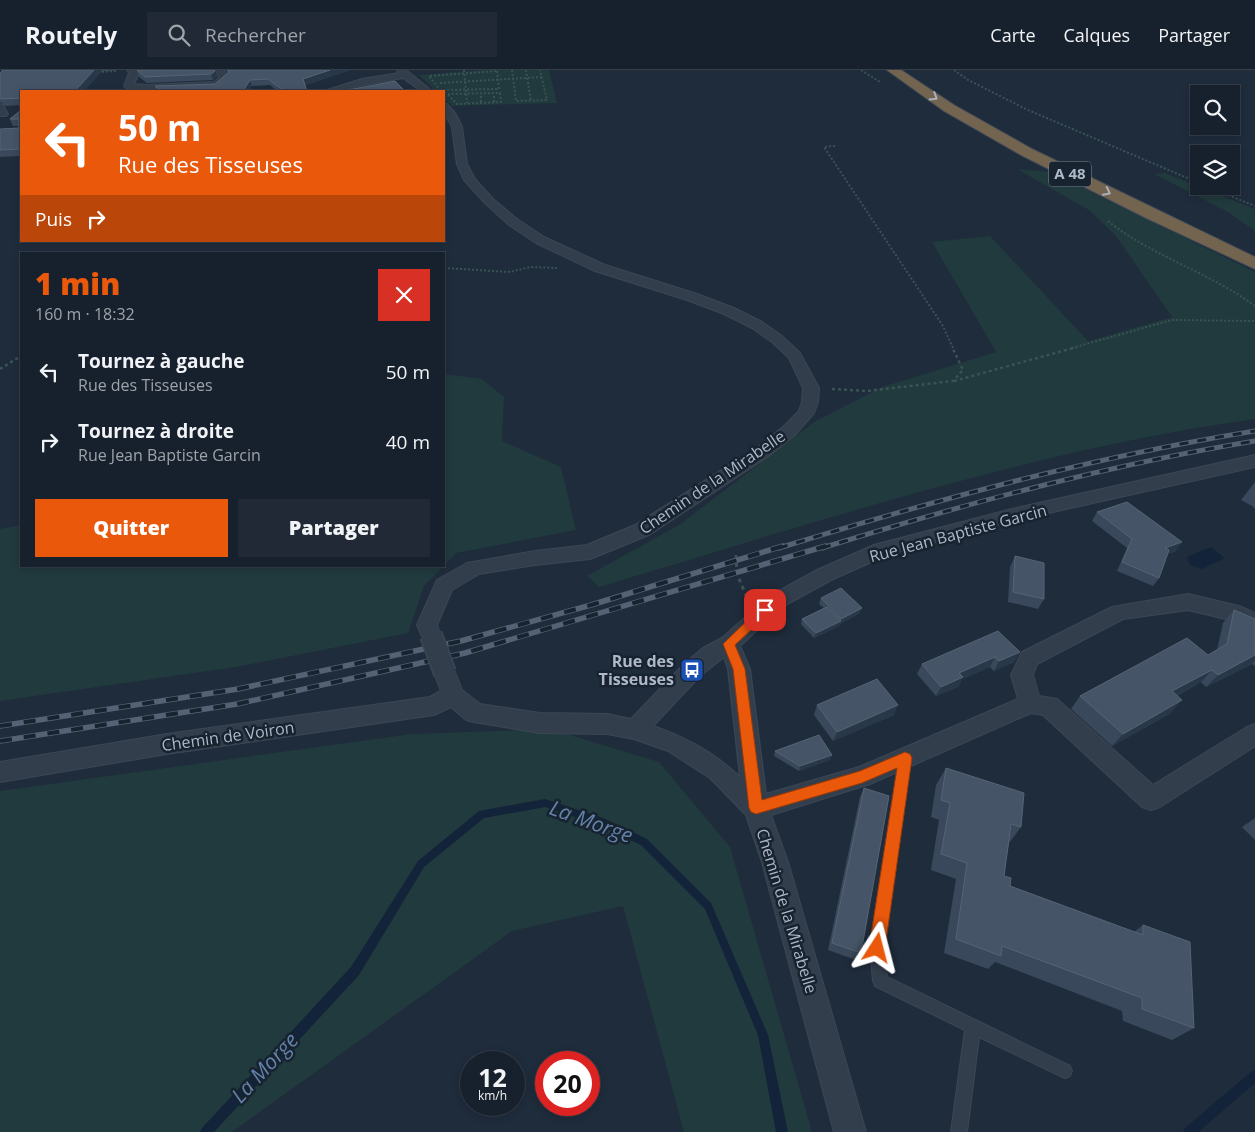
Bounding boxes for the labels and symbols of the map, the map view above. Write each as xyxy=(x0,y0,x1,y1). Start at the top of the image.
one-way arrow xyxy=(928,91,937,101)
road number: A 48 xyxy=(1049,162,1091,186)
one-way arrow xyxy=(1101,186,1110,196)
street label: Chemin de la Mirabelle xyxy=(635,425,789,539)
street label: Rue Jean Baptiste Garcin xyxy=(867,499,1049,567)
pin xyxy=(744,589,786,631)
place label: Rue des Tisseuses xyxy=(599,650,674,690)
bus stop icon: Rue des Tisseuses xyxy=(679,657,705,683)
street label: Chemin de Voiron xyxy=(160,716,296,756)
water label: La Morge xyxy=(546,793,637,849)
street label: Chemin de la Mirabelle xyxy=(751,826,823,996)
position arrow xyxy=(850,921,902,973)
water label: La Morge xyxy=(225,1026,304,1108)
speed limit sign: 20 xyxy=(535,1051,600,1116)

